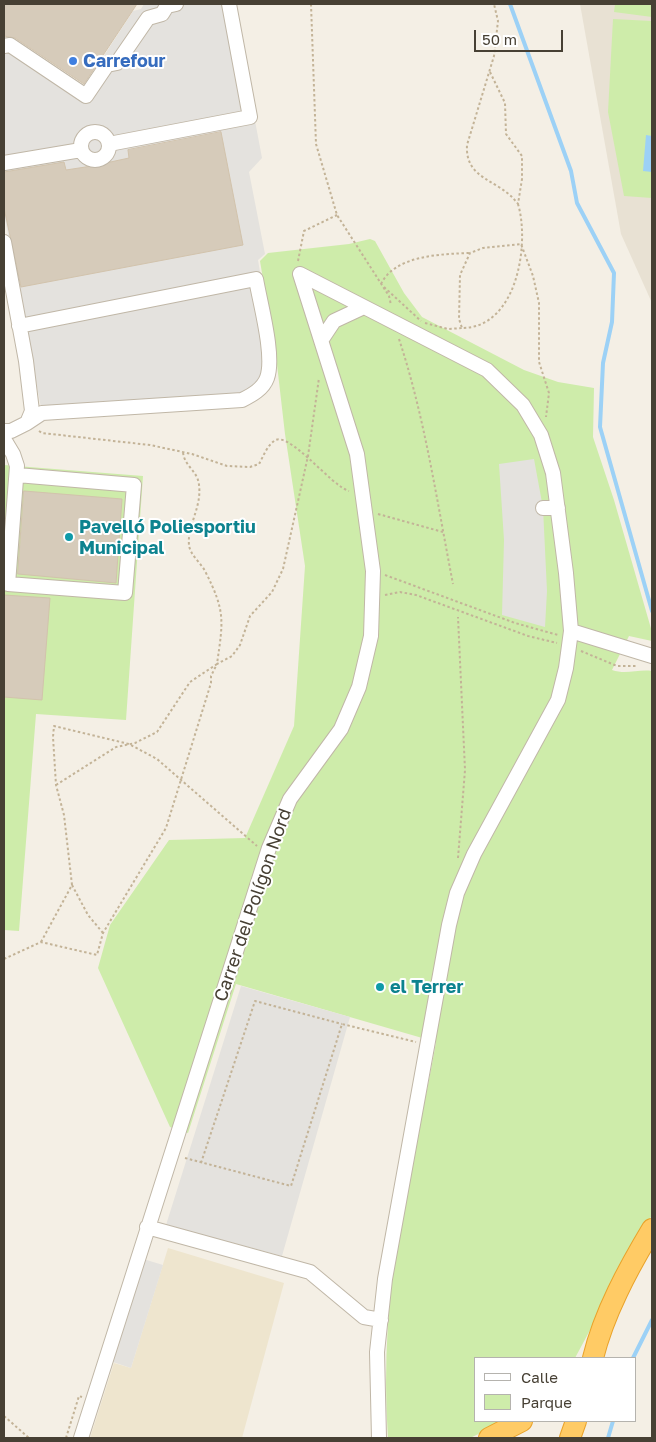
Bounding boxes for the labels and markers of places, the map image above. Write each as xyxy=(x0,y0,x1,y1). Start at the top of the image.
place label: Carrefour xyxy=(83,50,166,72)
marker: Carrefour xyxy=(67,55,79,67)
place label: Pavelló Poliesportiu Municipal xyxy=(79,516,256,558)
marker: Pavelló Poliesportiu Municipal xyxy=(63,531,75,543)
place label: el Terrer xyxy=(390,976,463,998)
marker: el Terrer xyxy=(374,981,386,993)

